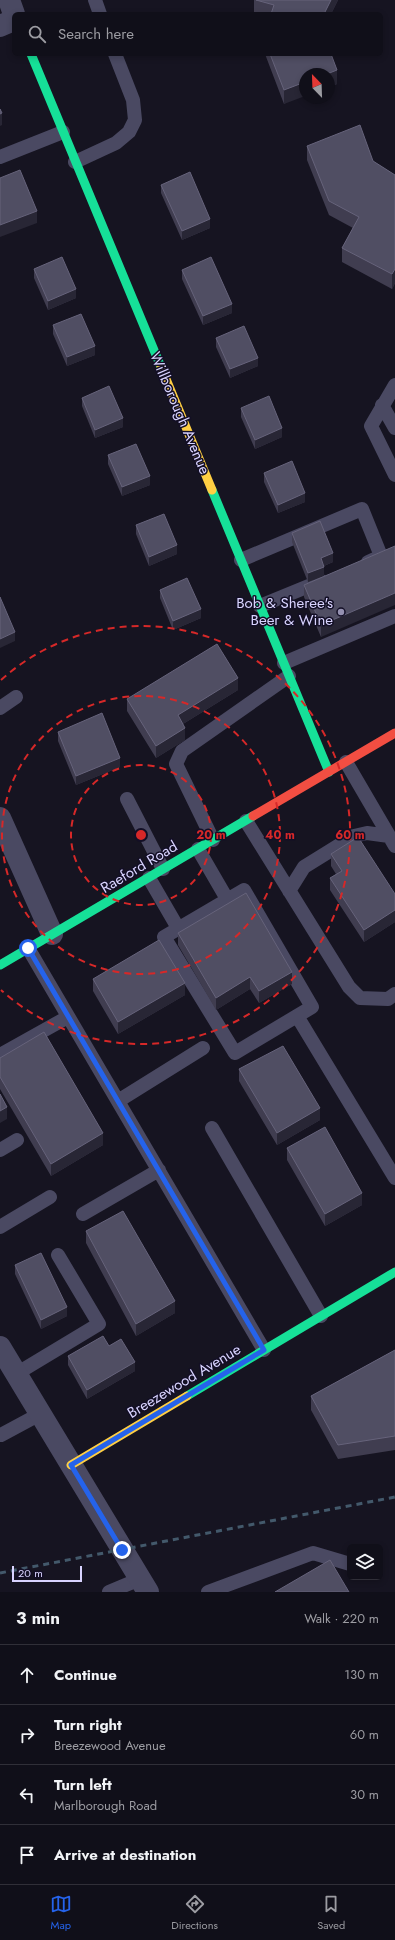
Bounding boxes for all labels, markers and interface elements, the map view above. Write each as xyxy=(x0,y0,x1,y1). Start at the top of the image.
search box xyxy=(12,12,383,56)
icon: search xyxy=(26,23,48,45)
text: Search here xyxy=(58,23,134,45)
north arrow xyxy=(299,68,335,104)
street label: Willborough Avenue xyxy=(144,348,216,478)
place label: Bob & Sheree's Beer & Wine xyxy=(236,592,333,631)
marker: Bob & Sheree's Beer & Wine xyxy=(336,607,346,617)
text: 20 m xyxy=(196,826,226,844)
text: 40 m xyxy=(265,826,295,844)
text: 60 m xyxy=(335,826,365,844)
centre of rings xyxy=(134,828,148,842)
street label: Raeford Road xyxy=(96,835,182,899)
route start xyxy=(19,939,37,957)
street label: Breezewood Avenue xyxy=(123,1338,245,1424)
route end xyxy=(113,1541,131,1559)
map controls xyxy=(347,1544,383,1580)
button: layers xyxy=(347,1544,383,1580)
scale bar xyxy=(12,1564,82,1583)
text: 20 m xyxy=(18,1565,43,1581)
text: 3 min xyxy=(16,1606,60,1630)
text: Walk · 220 m xyxy=(304,1609,379,1628)
icon: ahead xyxy=(16,1664,38,1686)
text: Continue xyxy=(54,1664,117,1686)
text: 130 m xyxy=(344,1665,379,1684)
text: Turn right xyxy=(54,1714,122,1736)
icon: right xyxy=(16,1724,38,1746)
text: 60 m xyxy=(350,1725,379,1744)
text: Breezewood Avenue xyxy=(54,1736,166,1755)
text: Turn left xyxy=(54,1774,112,1796)
icon: left xyxy=(16,1784,38,1806)
text: 30 m xyxy=(350,1785,379,1804)
text: Marlborough Road xyxy=(54,1796,157,1815)
icon: arrive xyxy=(16,1844,38,1866)
text: Arrive at destination xyxy=(54,1844,196,1866)
tab: Map xyxy=(50,1893,72,1933)
tab: Directions xyxy=(171,1893,218,1933)
tab: Saved xyxy=(317,1893,345,1933)

